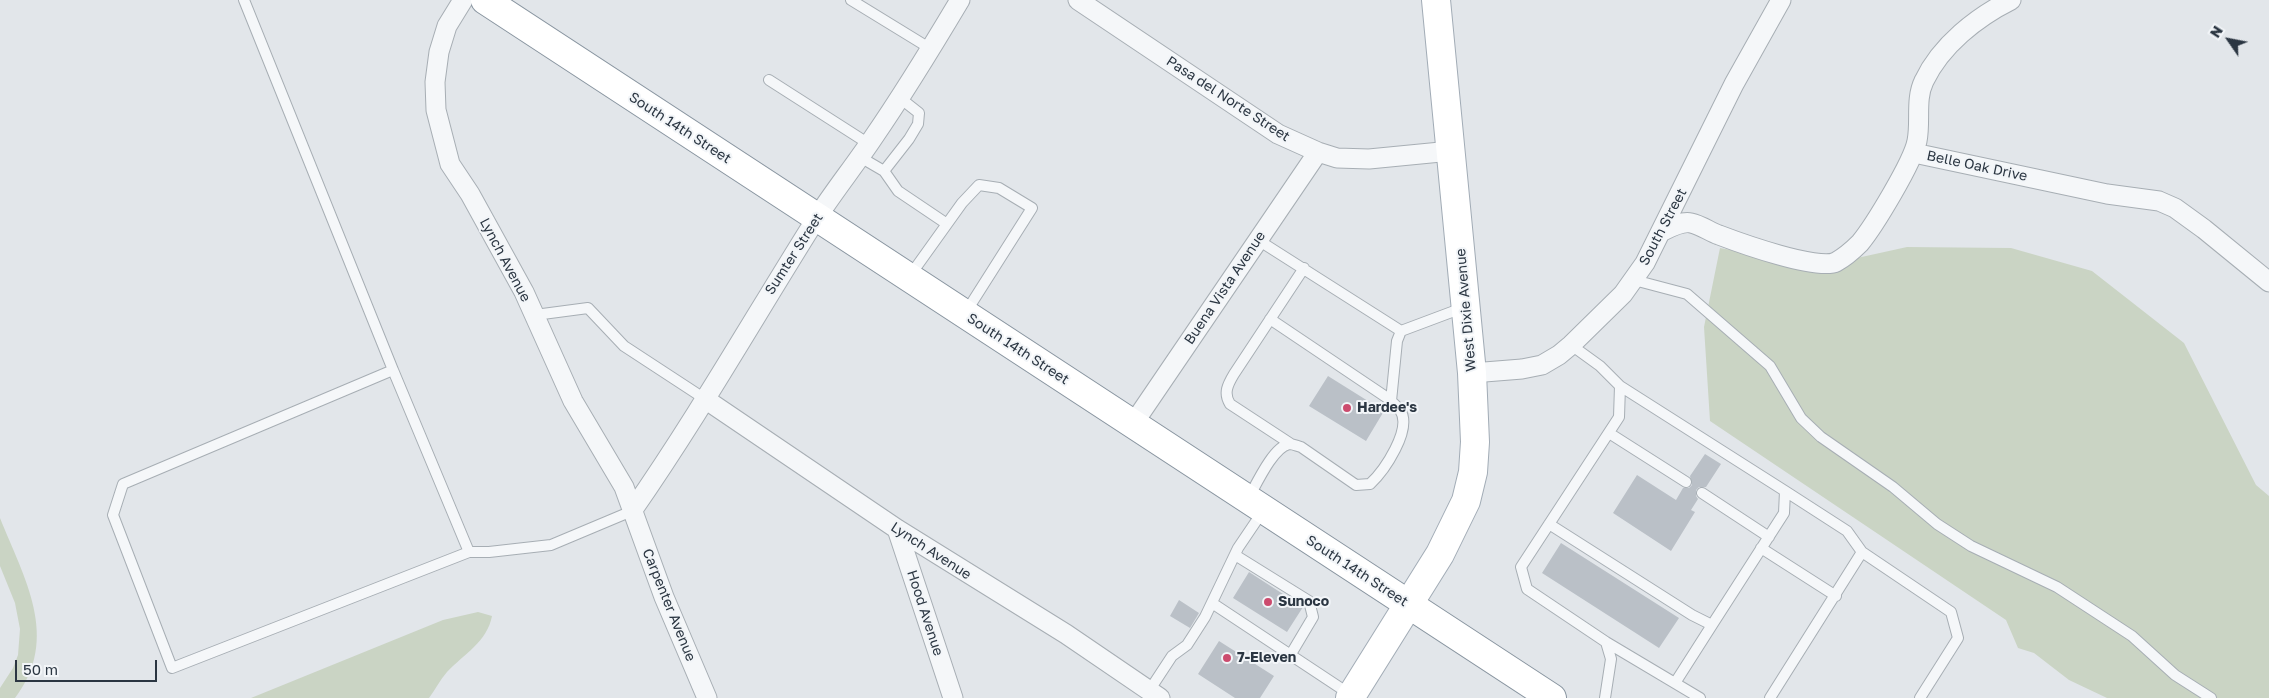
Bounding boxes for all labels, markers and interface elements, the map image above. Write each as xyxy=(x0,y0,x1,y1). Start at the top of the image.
north arrow xyxy=(2204,15,2254,65)
text: N xyxy=(2206,22,2226,41)
street label: Pasa del Norte Street xyxy=(1163,53,1293,145)
street label: South 14th Street xyxy=(626,89,734,167)
street label: Belle Oak Drive xyxy=(1925,147,2029,185)
street label: South Street xyxy=(1636,186,1690,268)
street label: Sumter Street xyxy=(761,210,827,298)
street label: Lynch Avenue xyxy=(476,215,534,305)
street label: Buena Vista Avenue xyxy=(1181,228,1269,348)
street label: West Dixie Avenue xyxy=(1452,248,1480,372)
street label: South 14th Street xyxy=(964,310,1072,388)
place label: Hardee's xyxy=(1357,400,1417,416)
marker: Hardee's xyxy=(1341,402,1353,414)
street label: Lynch Avenue xyxy=(888,519,974,583)
street label: South 14th Street xyxy=(1303,532,1411,610)
street label: Carpenter Avenue xyxy=(639,546,699,664)
street label: Hood Avenue xyxy=(903,568,947,658)
place label: Sunoco xyxy=(1278,594,1329,610)
marker: Sunoco xyxy=(1262,596,1274,608)
scale bar xyxy=(18,650,160,682)
place label: 7-Eleven xyxy=(1237,650,1296,666)
marker: 7-Eleven xyxy=(1221,652,1233,664)
text: 50 m xyxy=(23,660,58,678)

